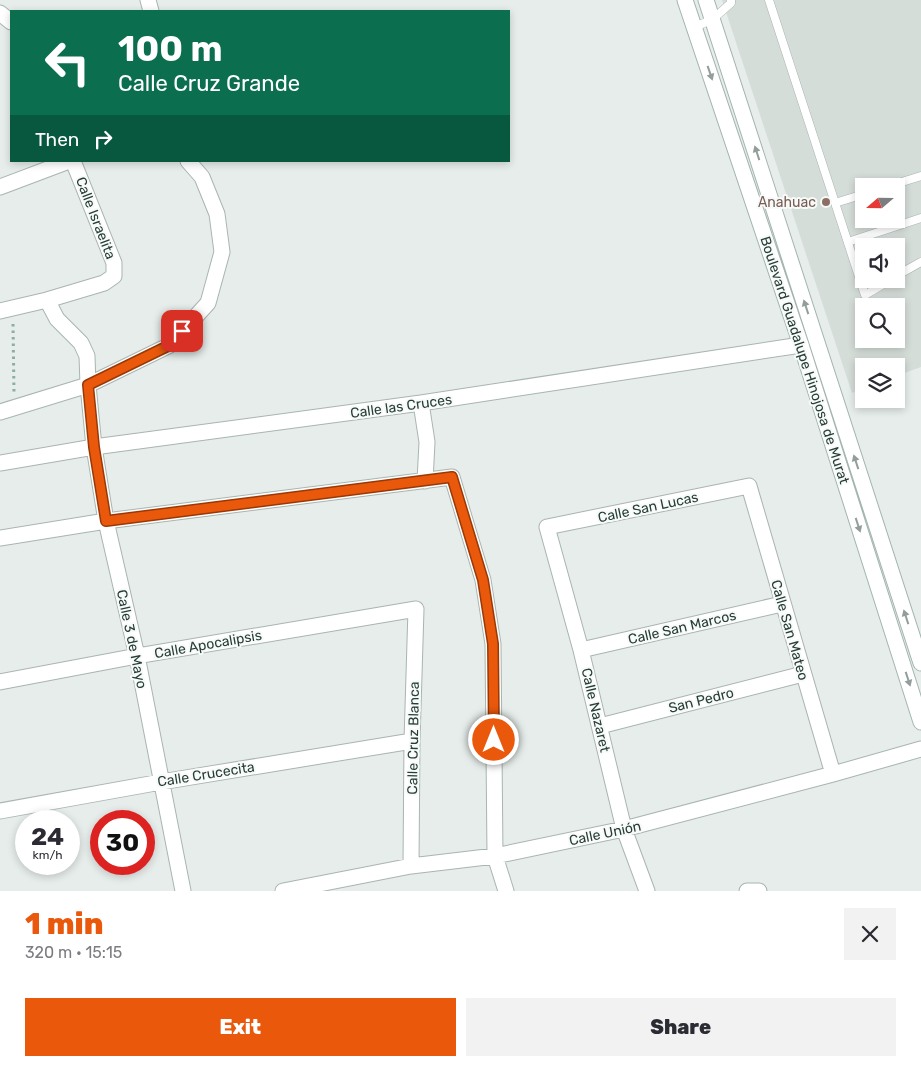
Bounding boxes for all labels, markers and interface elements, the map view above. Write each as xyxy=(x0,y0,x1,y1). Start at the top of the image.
text: 100 m xyxy=(118,28,223,70)
icon: left xyxy=(35,30,100,95)
one-way arrow xyxy=(706,66,714,81)
text: Calle Cruz Grande xyxy=(118,70,300,97)
icon: right xyxy=(89,125,117,153)
text: Then xyxy=(35,128,79,151)
one-way arrow xyxy=(752,145,760,160)
street label: Calle Israelita xyxy=(72,175,119,262)
north arrow xyxy=(855,178,905,228)
map controls xyxy=(855,178,905,408)
place label: Anahuac xyxy=(758,194,816,211)
marker: Anahuac xyxy=(820,196,832,208)
street label: Boulevard Guadalupe Hinojosa de Murat xyxy=(756,234,853,487)
button: sound xyxy=(855,238,905,288)
button: search xyxy=(855,298,905,348)
one-way arrow xyxy=(802,300,810,315)
pin xyxy=(161,310,203,352)
icon: arrive xyxy=(168,317,196,345)
button: layers xyxy=(855,358,905,408)
street label: Calle las Cruces xyxy=(349,391,453,422)
one-way arrow xyxy=(852,455,860,470)
street label: Calle San Lucas xyxy=(596,489,700,526)
one-way arrow xyxy=(855,517,863,532)
street label: Calle San Mateo xyxy=(767,578,812,682)
street label: Calle 3 de Mayo xyxy=(113,588,150,690)
street label: Calle San Marcos xyxy=(626,607,738,648)
one-way arrow xyxy=(902,609,910,624)
street label: Calle Apocalipsis xyxy=(153,627,263,662)
street label: Calle Nazaret xyxy=(578,666,614,754)
one-way arrow xyxy=(904,672,912,687)
street label: Calle Cruz Blanca xyxy=(404,681,423,795)
street label: San Pedro xyxy=(667,684,736,717)
position arrow xyxy=(467,713,519,765)
street label: Calle Crucecita xyxy=(156,758,256,791)
speed limit sign: 30 xyxy=(90,810,155,875)
street label: Calle Unión xyxy=(567,818,643,849)
text: 24 xyxy=(31,822,64,851)
text: km/h xyxy=(33,848,62,862)
text: 1 min xyxy=(25,906,103,942)
button: close xyxy=(844,908,896,960)
text: 320 m · 15:15 xyxy=(25,943,122,962)
button: Exit xyxy=(25,998,456,1056)
button: Share xyxy=(466,998,896,1056)

